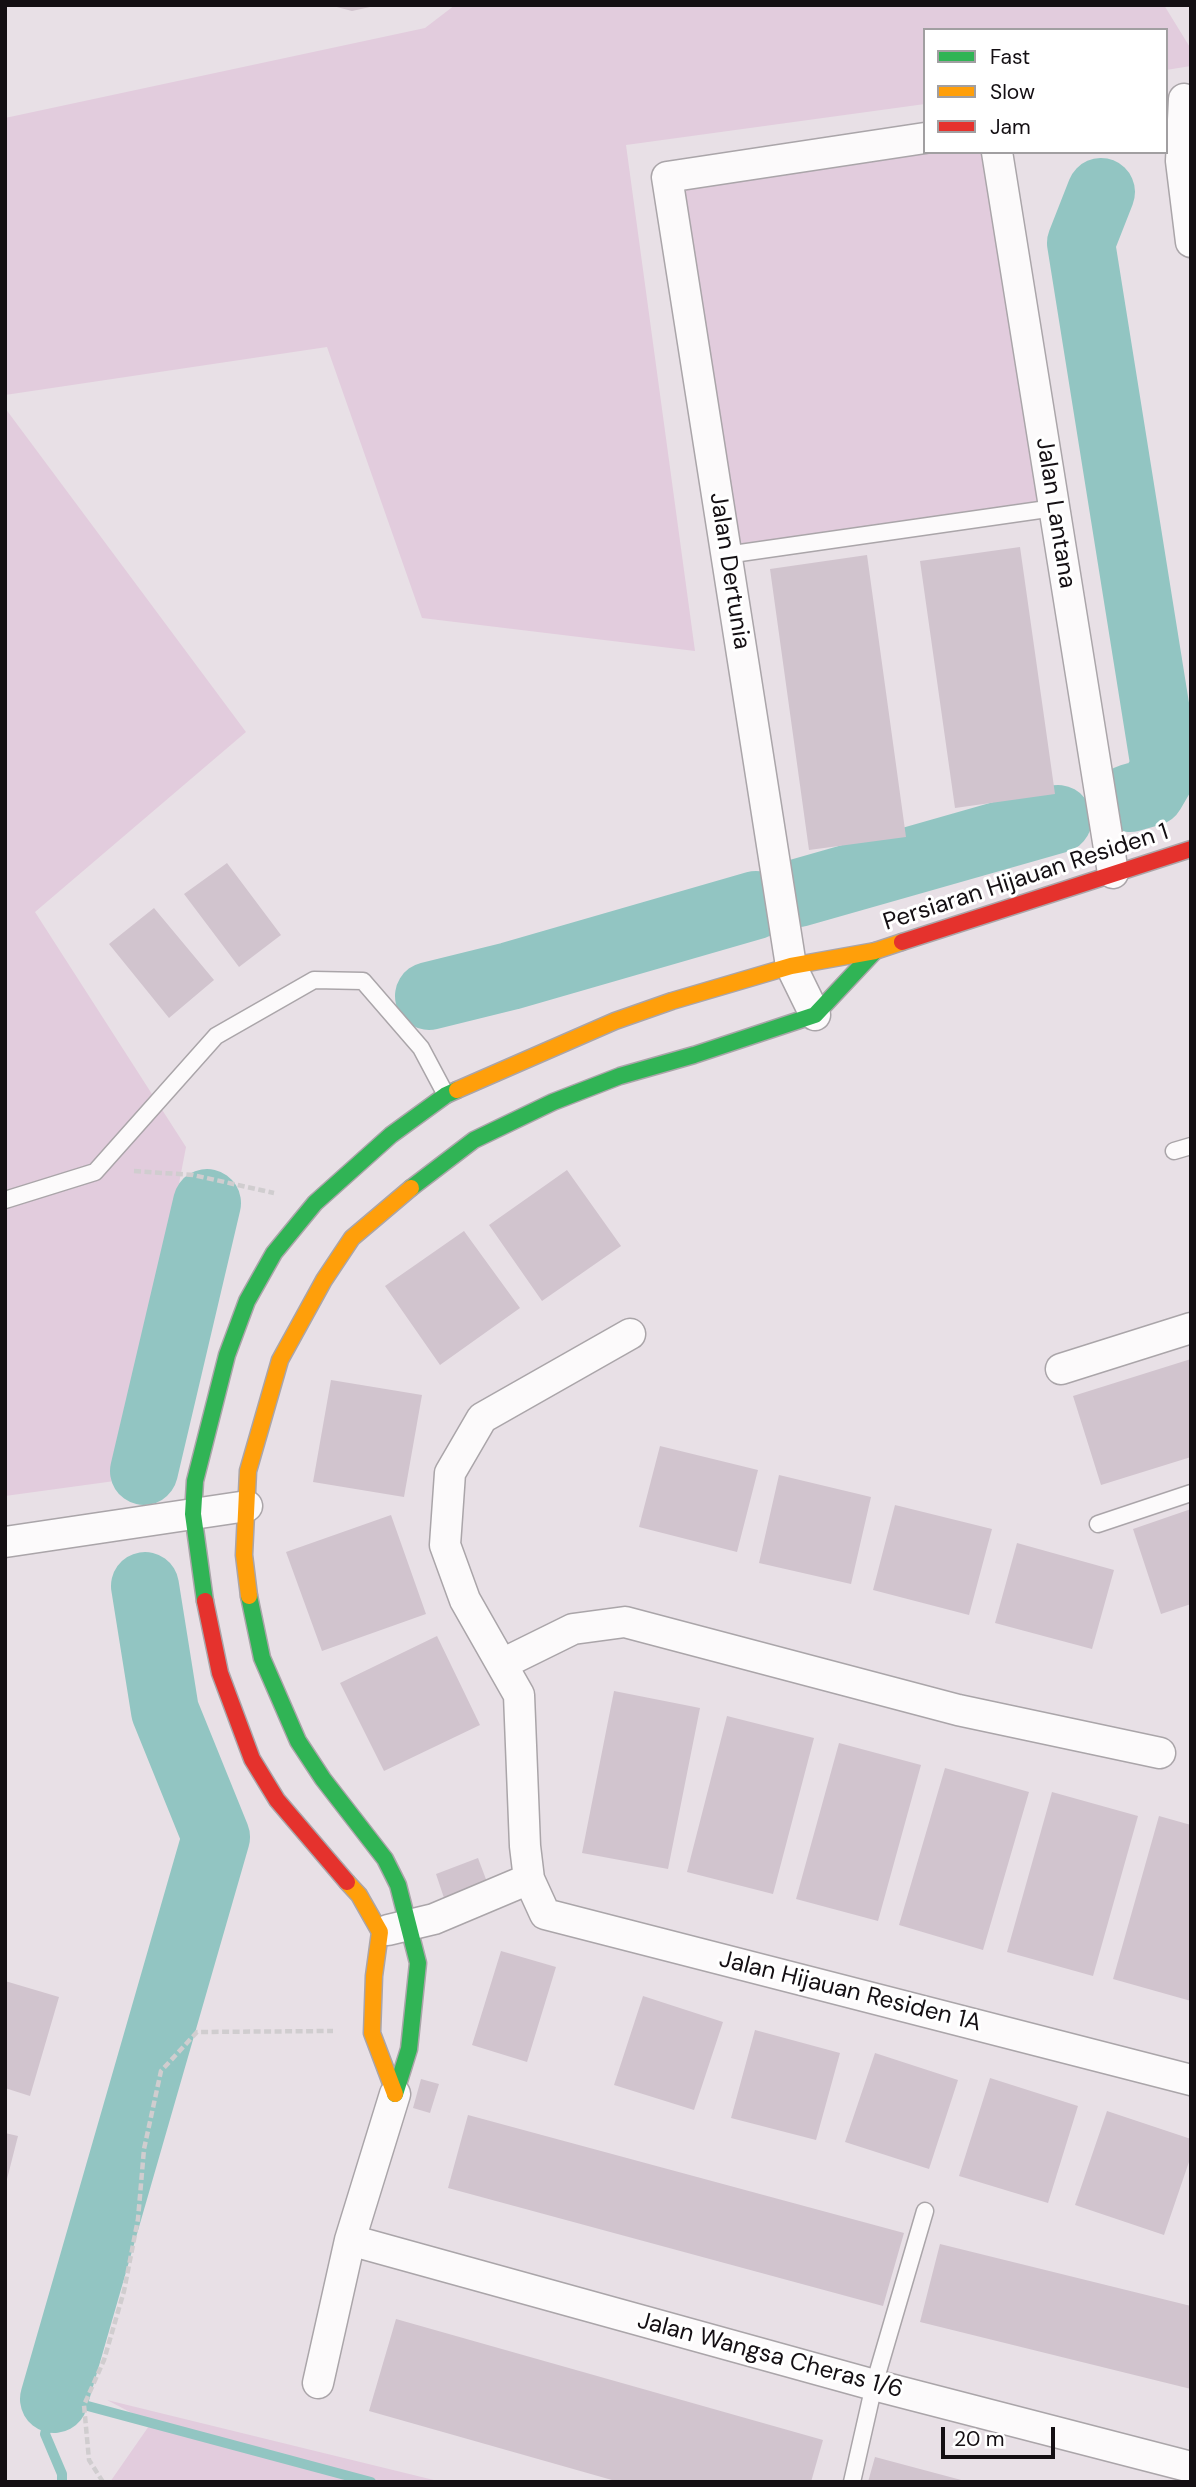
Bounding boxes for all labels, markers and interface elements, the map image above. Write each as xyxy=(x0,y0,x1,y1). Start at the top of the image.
legend xyxy=(923,28,1168,154)
text: Fast xyxy=(990,43,1030,71)
text: Slow xyxy=(990,78,1035,106)
text: Jam xyxy=(990,113,1031,141)
street label: Jalan Lantana xyxy=(1029,435,1081,591)
street label: Jalan Dertunia xyxy=(702,491,756,651)
street label: Persiaran Hijauan Residen 1 xyxy=(880,818,1172,938)
street label: Jalan Hijauan Residen 1A xyxy=(716,1946,984,2038)
street label: Jalan Wangsa Cheras 1/6 xyxy=(634,2307,906,2405)
scale bar xyxy=(944,2414,1058,2458)
text: 20 m xyxy=(954,2425,1005,2453)

